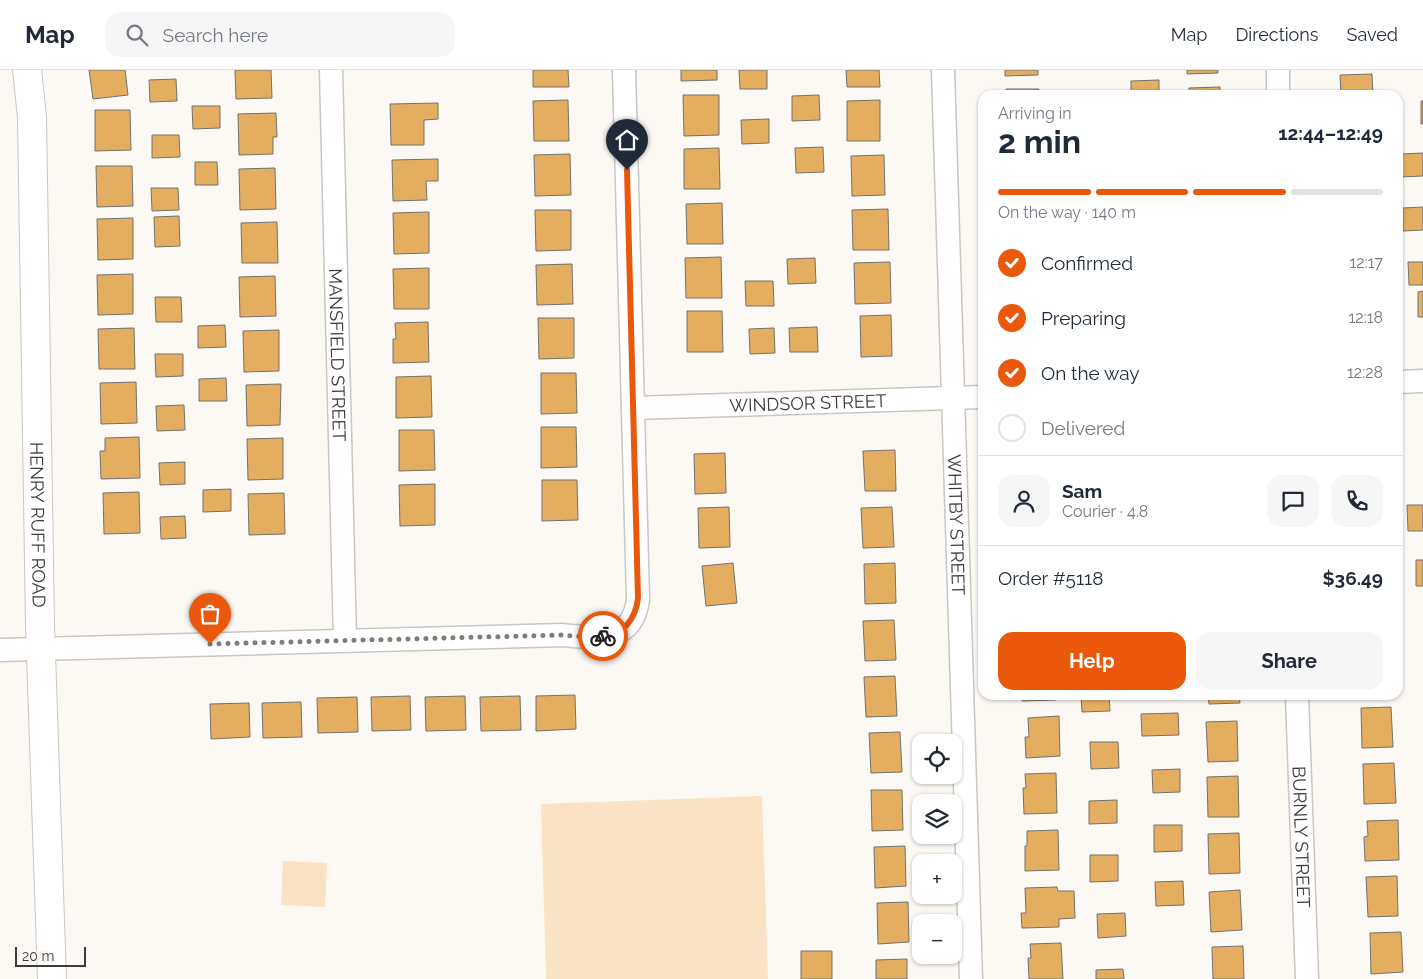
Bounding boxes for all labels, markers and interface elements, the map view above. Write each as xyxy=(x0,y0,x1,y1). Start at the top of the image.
search box xyxy=(105,12,455,57)
text: Map xyxy=(25,20,75,49)
icon: search xyxy=(123,21,151,49)
text: Search here xyxy=(163,24,268,46)
text: Map xyxy=(1171,24,1207,45)
text: Directions xyxy=(1235,24,1319,45)
text: Saved xyxy=(1347,24,1398,45)
text: Arriving in xyxy=(998,104,1072,123)
pin xyxy=(606,119,648,170)
text: 12:44–12:49 xyxy=(1278,122,1383,144)
text: 2 min xyxy=(998,123,1081,160)
icon: home xyxy=(613,126,641,154)
text: On the way · 140 m xyxy=(998,203,1136,222)
icon: check xyxy=(998,249,1026,277)
text: Confirmed xyxy=(1041,252,1133,274)
text: 12:17 xyxy=(1349,253,1383,272)
street label: MANSFIELD STREET xyxy=(325,268,351,442)
icon: check xyxy=(998,304,1026,332)
text: Preparing xyxy=(1041,307,1126,329)
text: 12:18 xyxy=(1348,308,1383,327)
icon: check xyxy=(998,359,1026,387)
text: On the way xyxy=(1041,362,1140,384)
text: 12:28 xyxy=(1347,363,1383,382)
street label: WINDSOR STREET xyxy=(729,390,887,415)
text: Delivered xyxy=(1041,417,1125,439)
street label: HENRY RUFF ROAD xyxy=(27,442,50,608)
street label: WHITBY STREET xyxy=(944,454,970,596)
button: person xyxy=(998,475,1050,527)
button: chat xyxy=(1267,475,1319,527)
button: phone xyxy=(1331,475,1383,527)
text: Sam xyxy=(1062,480,1102,502)
text: Courier · 4.8 xyxy=(1062,502,1148,521)
text: Order #5118 xyxy=(998,567,1103,589)
text: $36.49 xyxy=(1323,567,1383,589)
pin xyxy=(189,593,231,644)
icon: bag xyxy=(196,600,224,628)
courier xyxy=(578,611,628,661)
icon: bike xyxy=(589,622,617,650)
button: Help xyxy=(998,632,1186,690)
button: Share xyxy=(1196,632,1383,690)
map controls xyxy=(912,734,962,964)
button: locate xyxy=(912,734,962,784)
street label: BURNLY STREET xyxy=(1289,766,1315,908)
button: layers xyxy=(912,794,962,844)
button: + xyxy=(912,854,962,904)
button: − xyxy=(912,914,962,964)
scale bar xyxy=(15,944,86,967)
text: 20 m xyxy=(22,948,54,964)

